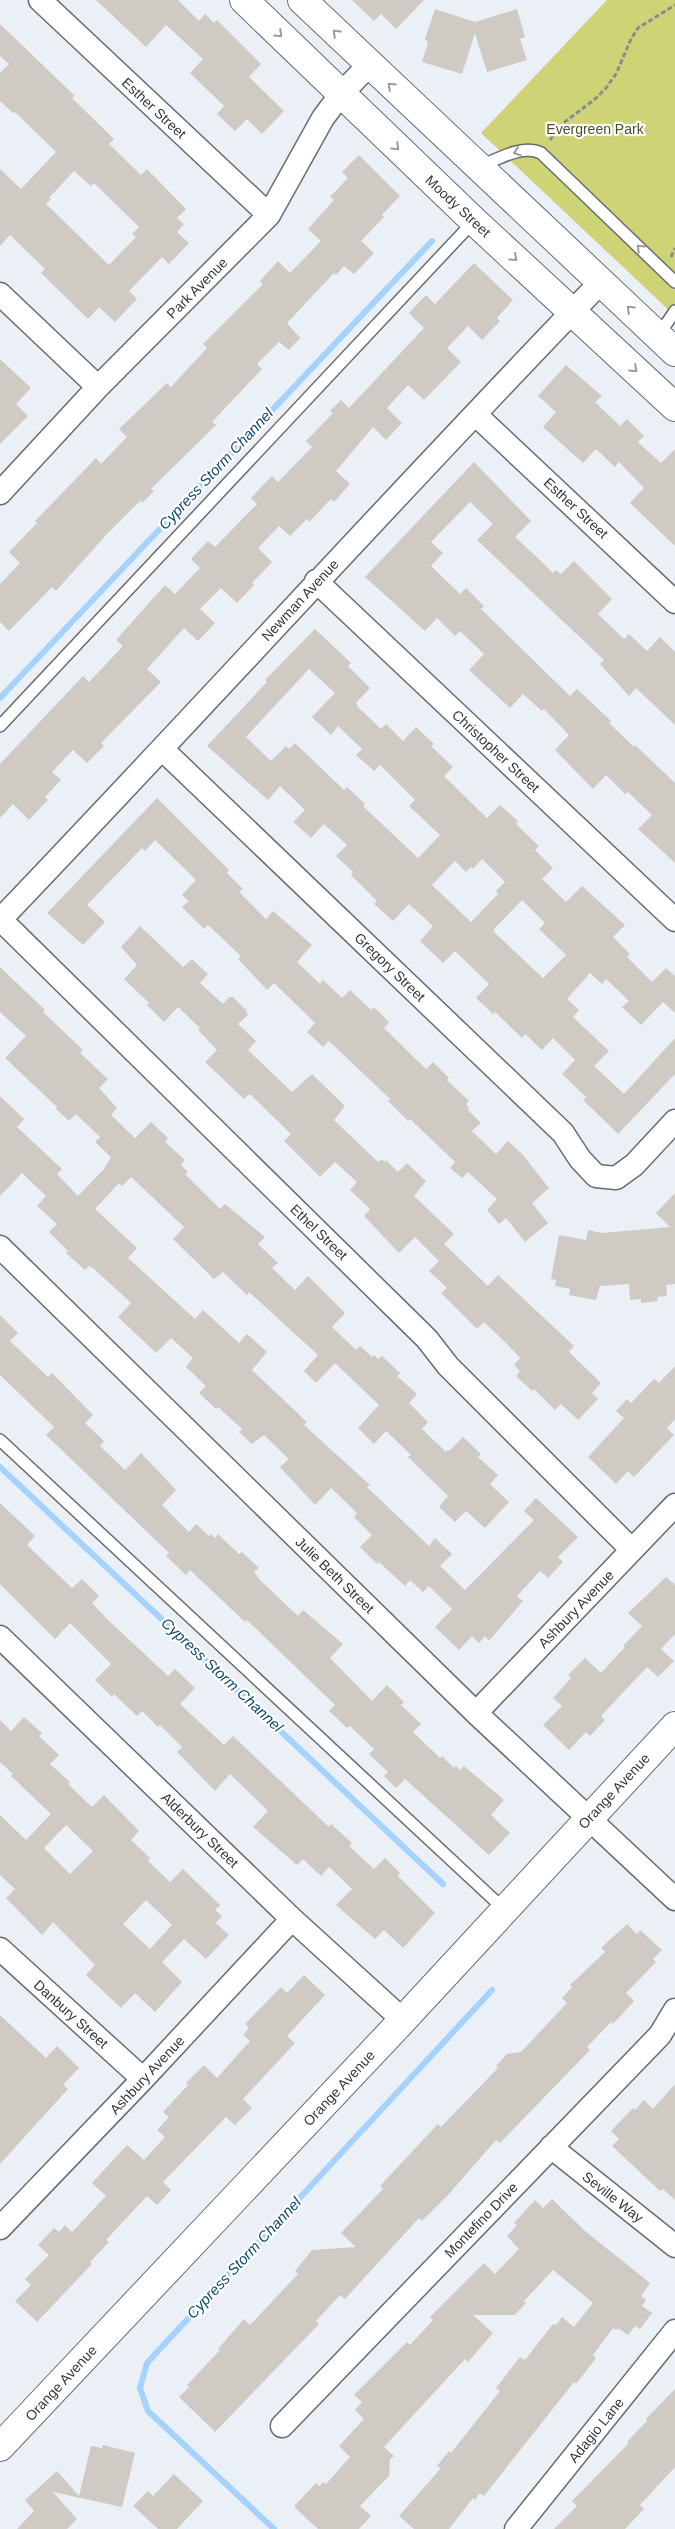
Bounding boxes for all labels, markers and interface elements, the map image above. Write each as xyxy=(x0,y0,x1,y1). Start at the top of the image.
one-way arrow xyxy=(274,28,283,37)
one-way arrow xyxy=(332,29,341,38)
street label: Esther Street xyxy=(119,74,189,142)
one-way arrow xyxy=(388,83,397,92)
park label: Evergreen Park xyxy=(546,121,645,137)
one-way arrow xyxy=(390,141,399,150)
one-way arrow xyxy=(514,146,522,156)
street label: Moody Street xyxy=(422,172,494,240)
one-way arrow xyxy=(637,245,646,254)
one-way arrow xyxy=(509,252,518,261)
street label: Park Avenue xyxy=(163,254,231,322)
one-way arrow xyxy=(626,306,635,315)
one-way arrow xyxy=(628,363,637,372)
water label: Cypress Storm Channel xyxy=(155,404,277,533)
street label: Esther Street xyxy=(541,474,611,542)
street label: Newman Avenue xyxy=(258,556,342,644)
street label: Christopher Street xyxy=(449,706,543,796)
street label: Gregory Street xyxy=(351,929,429,1005)
street label: Ethel Street xyxy=(287,1201,351,1263)
street label: Julie Beth Street xyxy=(292,1534,378,1617)
street label: Ashbury Avenue xyxy=(535,1567,617,1651)
water label: Cypress Storm Channel xyxy=(158,1614,287,1736)
street label: Orange Avenue xyxy=(575,1750,653,1832)
street label: Alderbury Street xyxy=(158,1789,242,1871)
street label: Danbury Street xyxy=(31,1977,111,2052)
street label: Ashbury Avenue xyxy=(106,2032,188,2118)
street label: Orange Avenue xyxy=(300,2047,378,2129)
street label: Seville Way xyxy=(579,2168,647,2226)
street label: Montefino Drive xyxy=(441,2179,521,2261)
water label: Cypress Storm Channel xyxy=(183,2193,305,2322)
street label: Orange Avenue xyxy=(22,2342,100,2424)
street label: Adagio Lane xyxy=(565,2394,627,2466)

